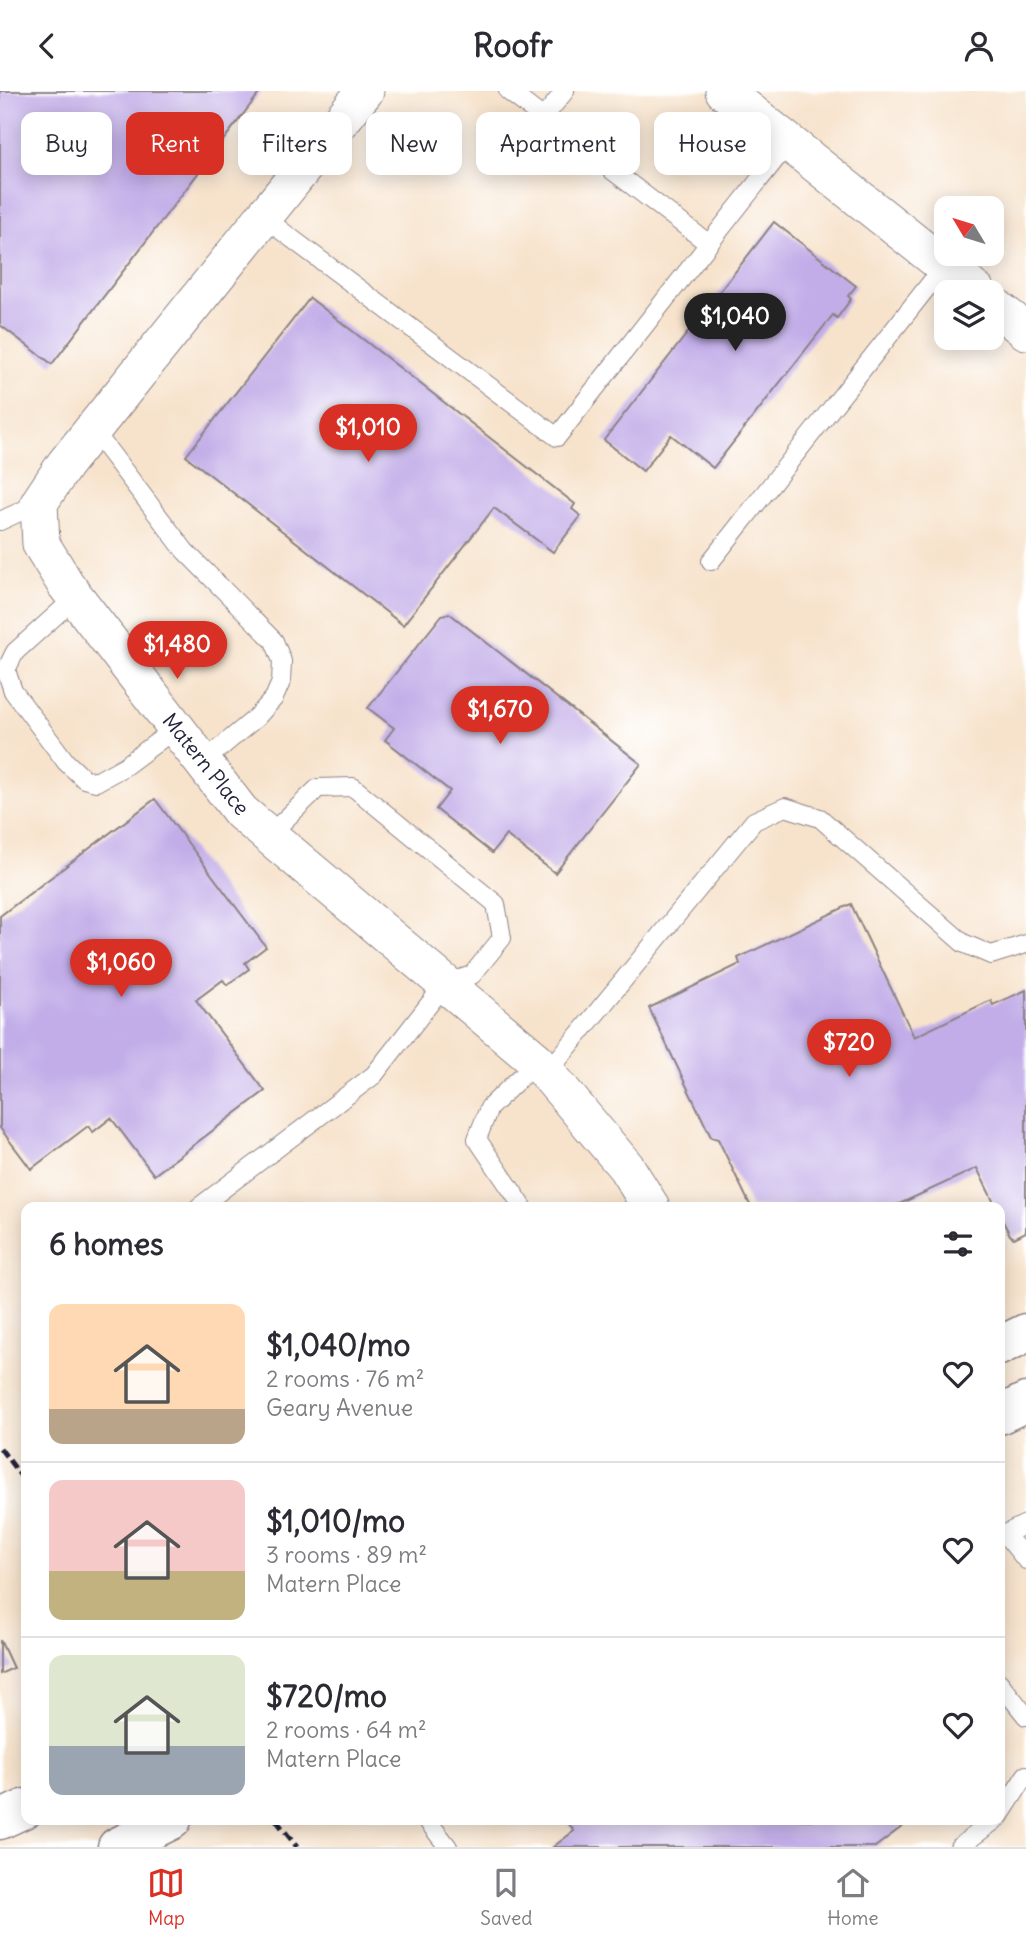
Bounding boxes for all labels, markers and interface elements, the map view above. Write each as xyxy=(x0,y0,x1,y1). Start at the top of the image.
text: Roofr xyxy=(473,25,553,66)
icon: back xyxy=(28,27,66,65)
icon: person xyxy=(960,27,998,65)
chip: Buy xyxy=(21,112,112,175)
chip: Rent xyxy=(126,112,224,175)
chip: Filters xyxy=(238,112,352,175)
chip: New xyxy=(366,112,462,175)
chip: Apartment xyxy=(476,112,640,175)
chip: House xyxy=(654,112,771,175)
north arrow xyxy=(934,196,1004,266)
map controls xyxy=(934,196,1004,350)
button: layers xyxy=(934,280,1004,350)
pin: $1,040 xyxy=(678,293,792,353)
text: $1,040 xyxy=(700,301,770,330)
pin: $1,010 xyxy=(311,405,425,464)
text: $1,010 xyxy=(335,412,401,441)
pin: $1,480 xyxy=(120,621,234,681)
text: $1,480 xyxy=(143,629,211,658)
pin: $1,670 xyxy=(443,687,557,746)
text: $1,670 xyxy=(467,694,533,723)
street label: Matern Place xyxy=(157,707,255,821)
pin: $1,060 xyxy=(64,939,178,999)
text: $1,060 xyxy=(86,947,156,976)
pin: $720 xyxy=(808,1019,890,1079)
text: $720 xyxy=(823,1027,875,1056)
text: 6 homes xyxy=(49,1225,164,1263)
icon: filters xyxy=(939,1225,977,1263)
text: $1,040/mo xyxy=(266,1326,410,1364)
icon: home xyxy=(105,1332,189,1416)
icon: heart xyxy=(939,1355,977,1393)
text: 2 rooms · 76 m² xyxy=(266,1364,424,1393)
text: Geary Avenue xyxy=(266,1393,413,1422)
text: $1,010/mo xyxy=(266,1502,405,1540)
icon: home xyxy=(105,1508,189,1592)
icon: heart xyxy=(939,1531,977,1569)
text: 3 rooms · 89 m² xyxy=(266,1540,427,1569)
text: Matern Place xyxy=(266,1569,401,1598)
text: $720/mo xyxy=(266,1677,387,1715)
icon: home xyxy=(105,1683,189,1767)
icon: heart xyxy=(939,1706,977,1744)
text: 2 rooms · 64 m² xyxy=(266,1715,427,1744)
text: Matern Place xyxy=(266,1744,401,1773)
tab: Map xyxy=(147,1864,185,1930)
tab: Saved xyxy=(480,1864,532,1930)
tab: Home xyxy=(827,1864,879,1930)

